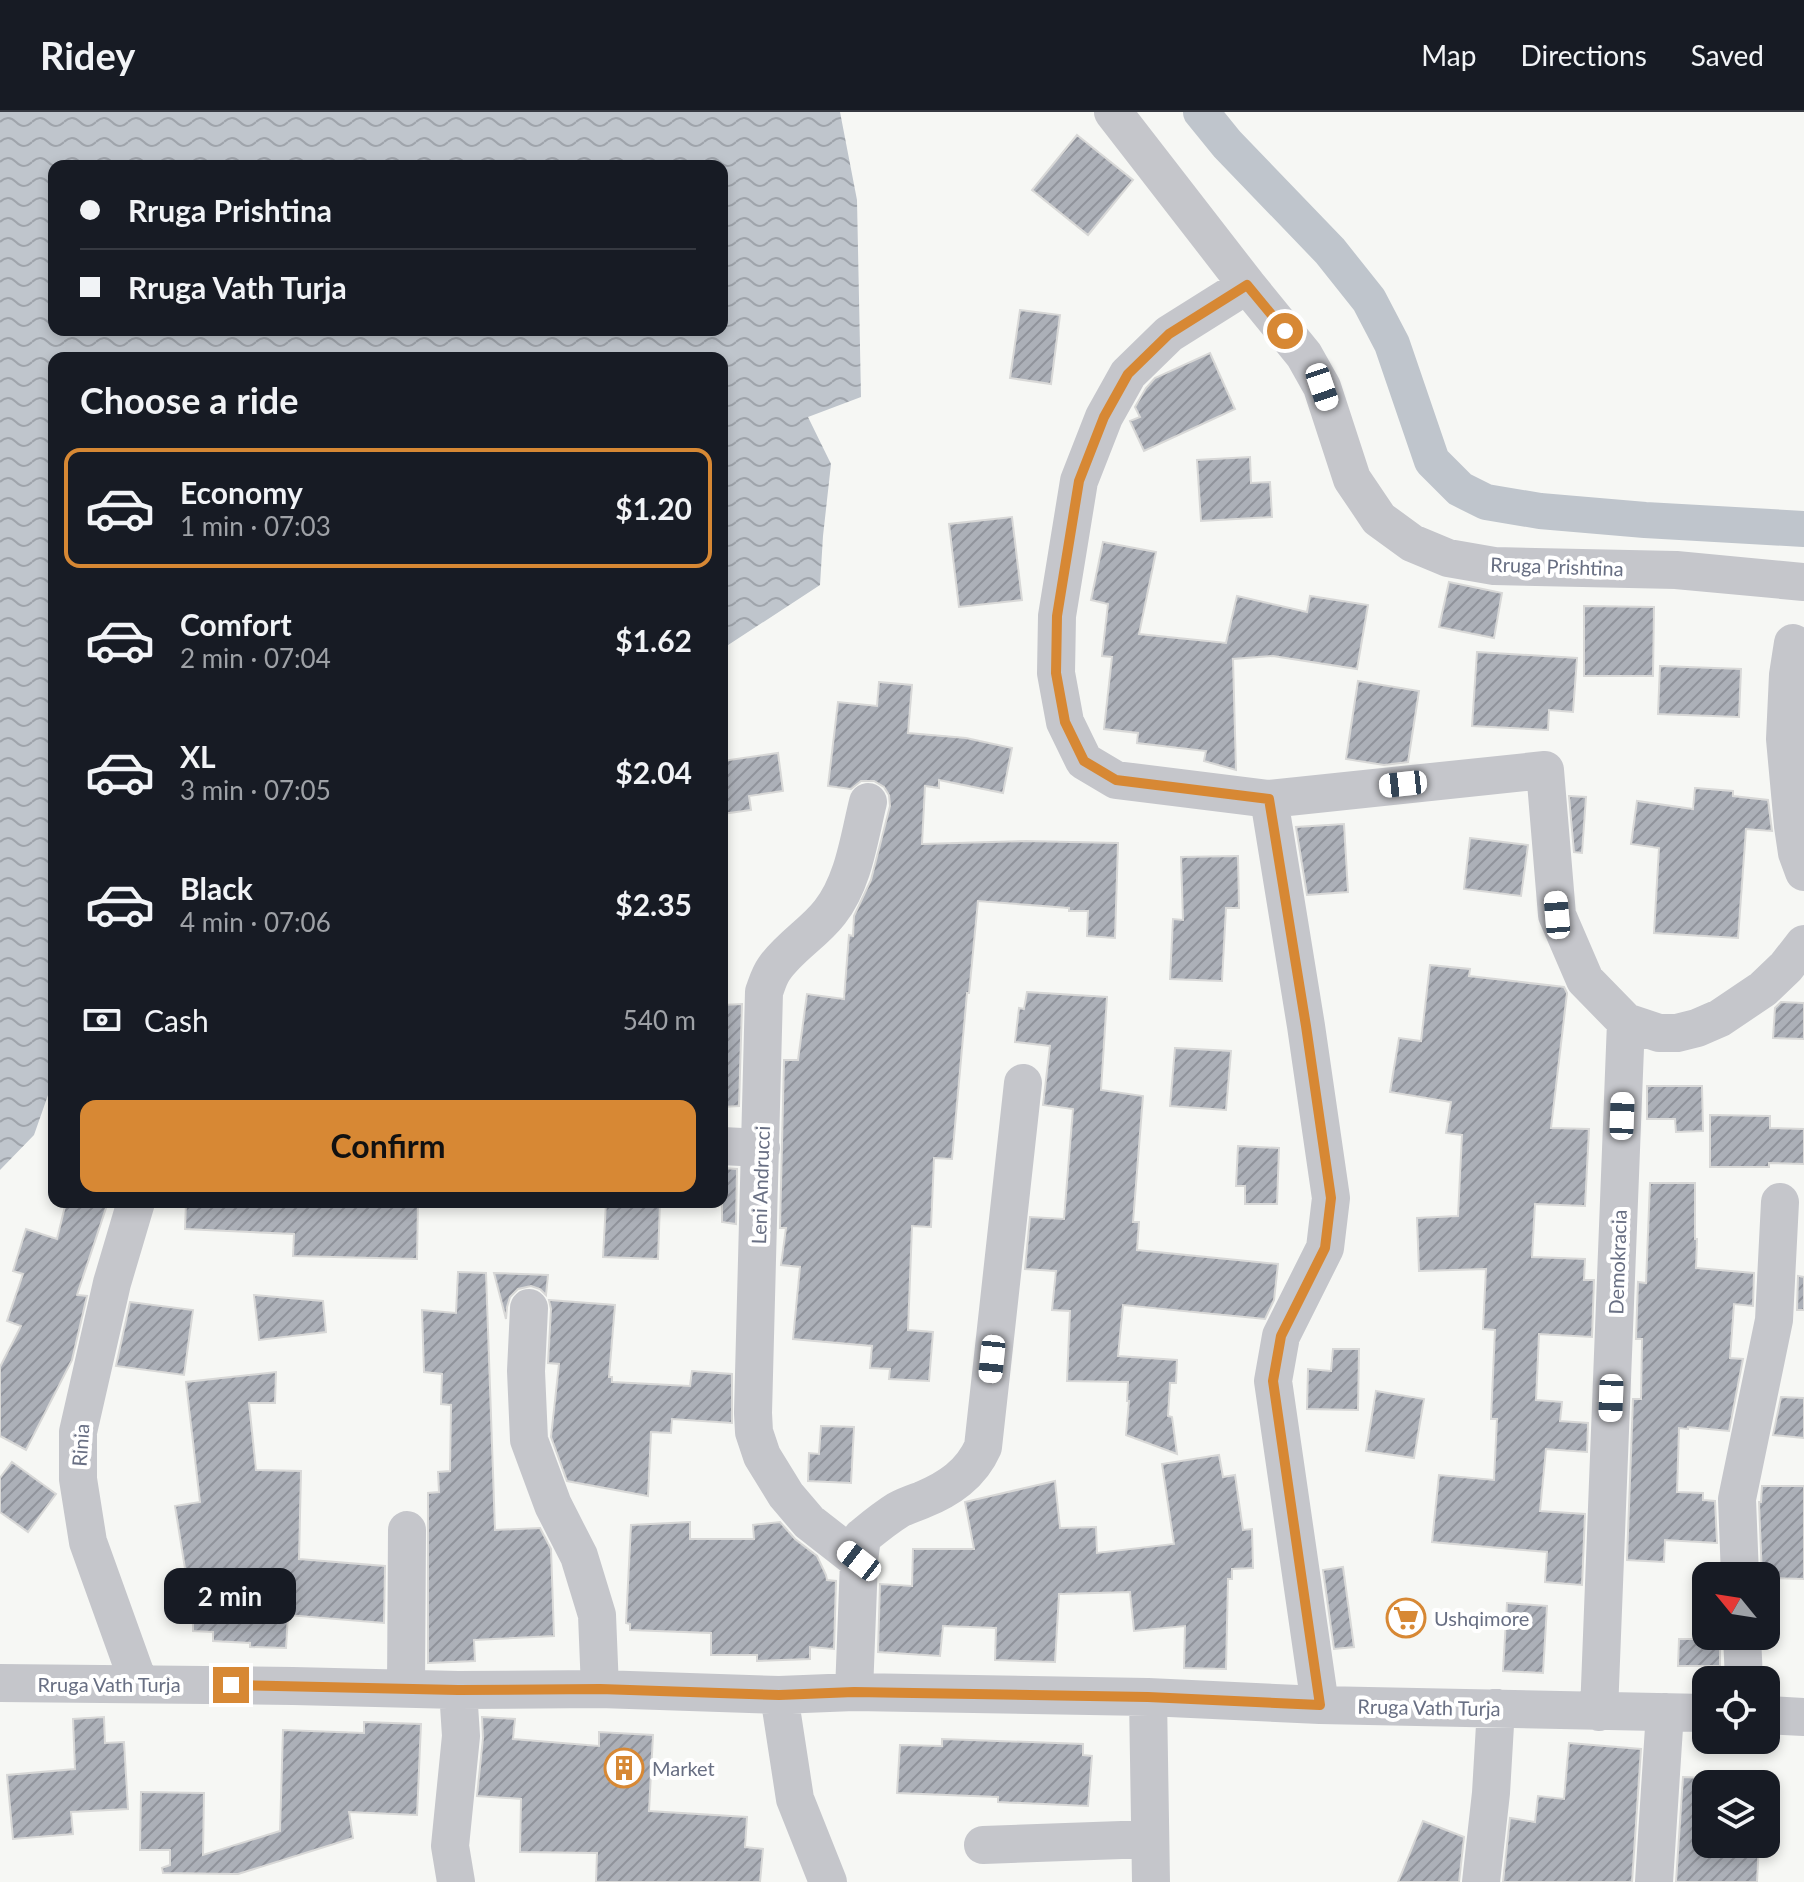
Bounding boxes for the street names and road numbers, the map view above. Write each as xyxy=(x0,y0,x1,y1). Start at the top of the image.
street label: Rruga Prishtina xyxy=(1490,552,1624,580)
street label: Leni Andrucci xyxy=(746,1125,774,1245)
street label: Demokracia xyxy=(1603,1209,1631,1315)
street label: Rinia xyxy=(67,1423,93,1467)
street label: Rruga Vath Turja xyxy=(37,1672,181,1696)
street label: Rruga Vath Turja xyxy=(1357,1694,1501,1720)

